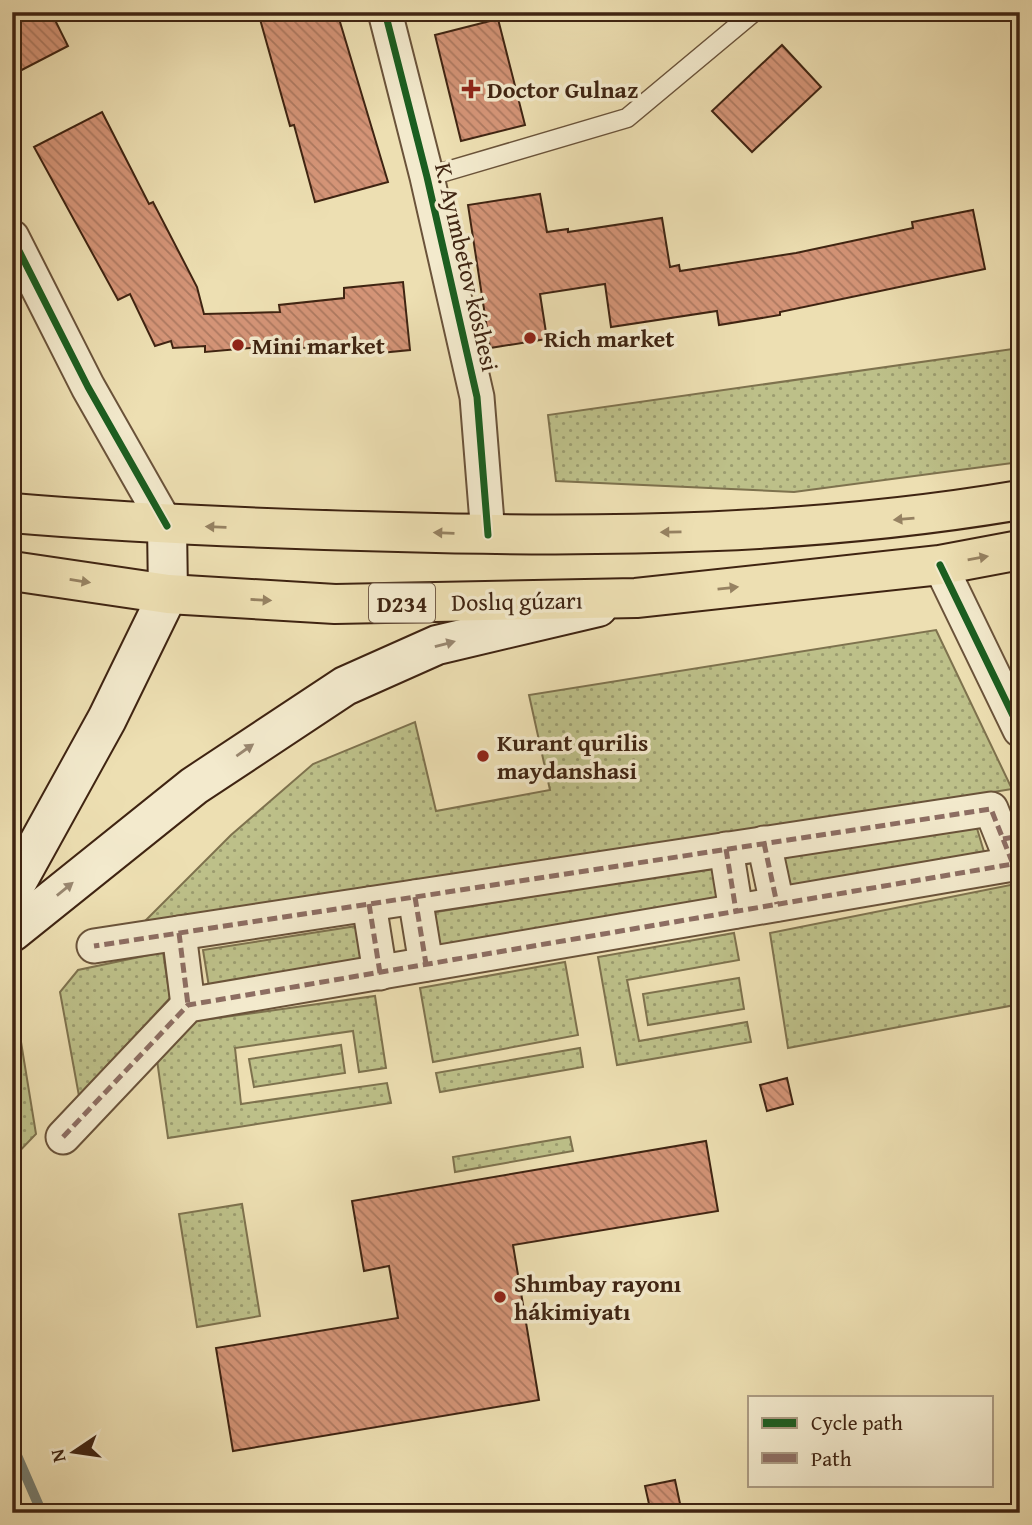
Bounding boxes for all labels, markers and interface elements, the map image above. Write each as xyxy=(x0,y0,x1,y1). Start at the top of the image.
place label: Doctor Gulnaz xyxy=(487,72,638,107)
marker: Doctor Gulnaz xyxy=(461,79,481,99)
street label: K. Ayımbetov kóshesi xyxy=(426,159,508,375)
place label: Rich market xyxy=(544,321,674,356)
place label: Mini market xyxy=(252,328,385,363)
marker: Rich market xyxy=(522,330,538,346)
marker: Mini market xyxy=(230,337,246,353)
one-way arrow xyxy=(893,513,915,524)
one-way arrow xyxy=(205,522,227,533)
one-way arrow xyxy=(660,527,682,538)
one-way arrow xyxy=(432,528,454,539)
one-way arrow xyxy=(967,552,989,563)
one-way arrow xyxy=(69,576,91,587)
street label: Doslıq gúzarı xyxy=(451,582,583,620)
road number: D234 xyxy=(369,583,435,622)
one-way arrow xyxy=(717,583,739,594)
one-way arrow xyxy=(250,594,272,605)
one-way arrow xyxy=(435,638,456,648)
place label: Kurant qurilis maydanshasi xyxy=(497,725,648,788)
one-way arrow xyxy=(236,743,254,757)
marker: Kurant qurilis maydanshasi xyxy=(475,748,491,764)
one-way arrow xyxy=(56,882,74,897)
place label: Shımbay rayonı hákimiyatı xyxy=(514,1266,681,1329)
marker: Shımbay rayonı hákimiyatı xyxy=(492,1289,508,1305)
legend xyxy=(748,1396,993,1486)
text: Cycle path xyxy=(811,1407,903,1438)
north arrow xyxy=(38,1416,108,1486)
text: Path xyxy=(811,1443,852,1474)
text: N xyxy=(42,1446,73,1465)

